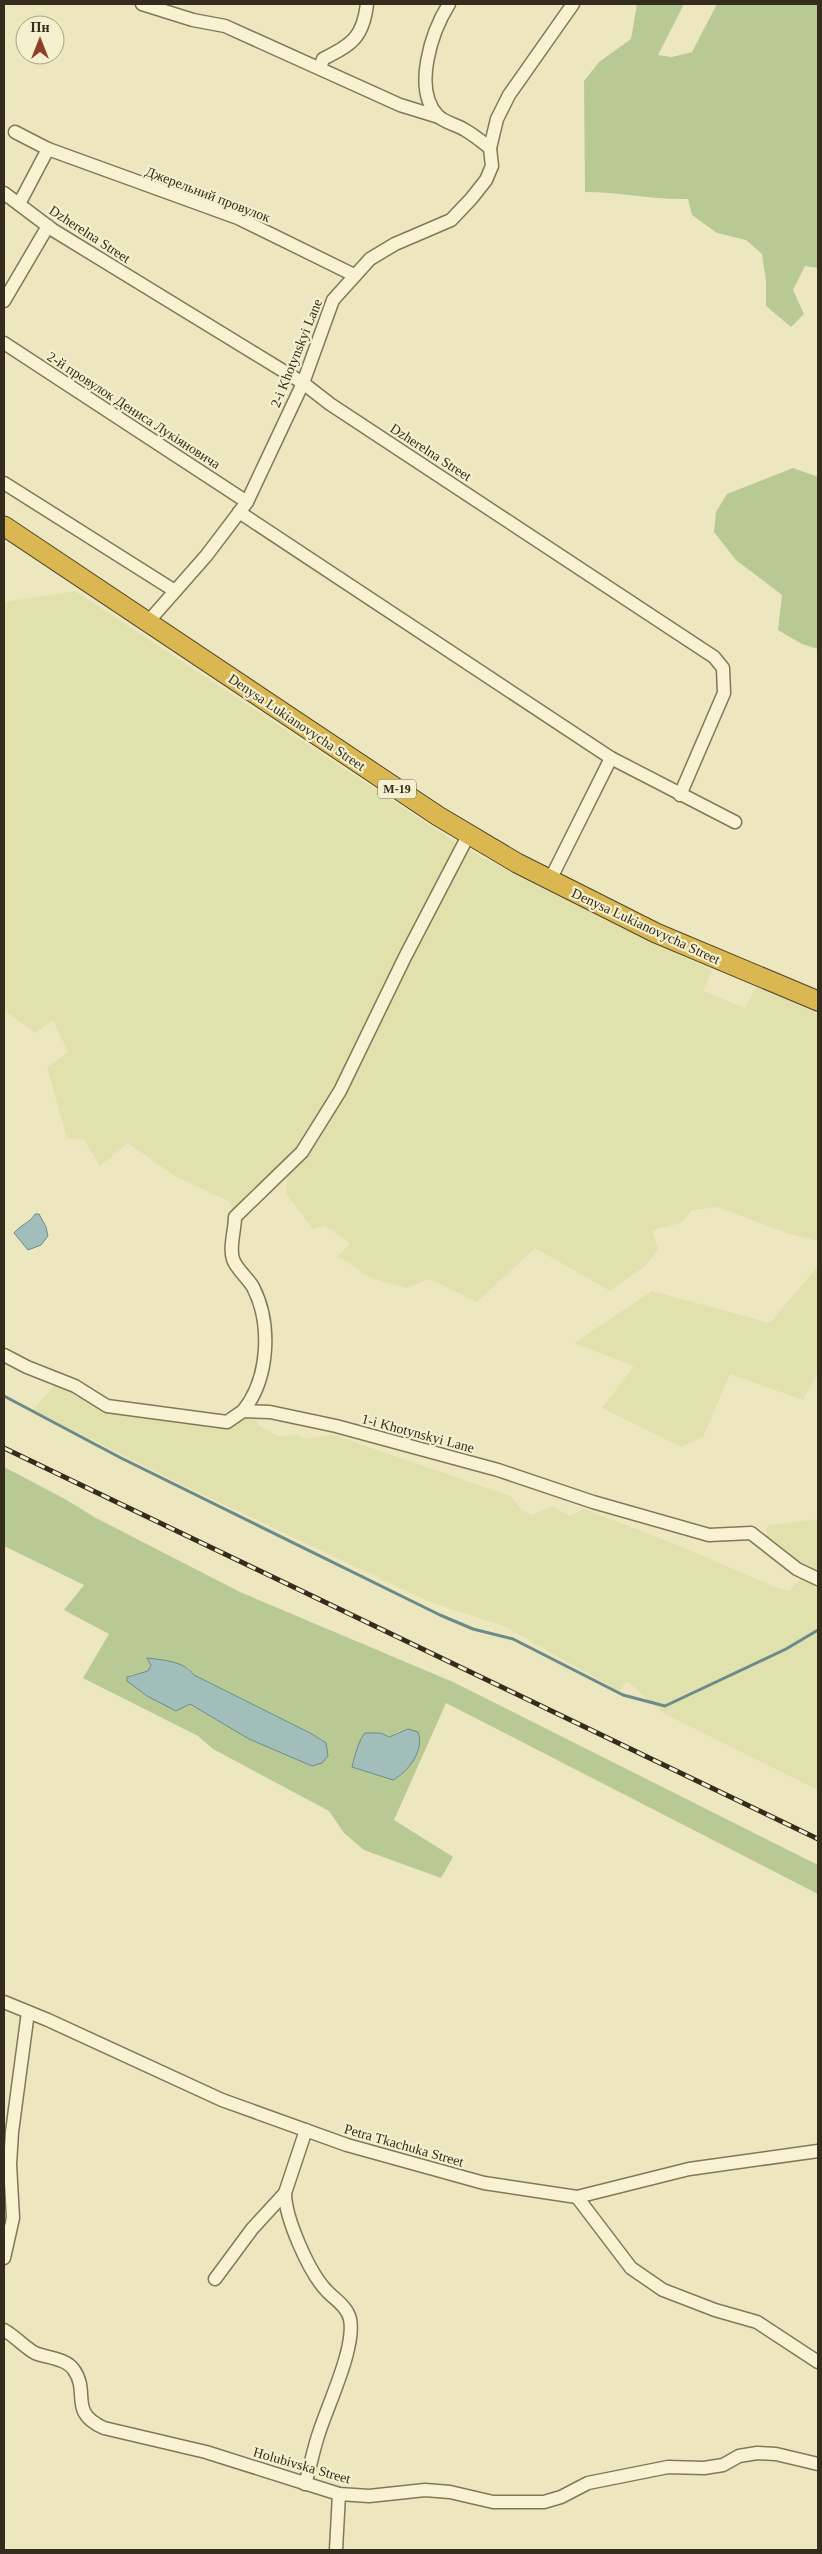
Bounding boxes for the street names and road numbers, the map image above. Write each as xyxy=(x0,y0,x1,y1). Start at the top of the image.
street label: Джерельний провулок xyxy=(143,164,273,225)
street label: Dzherelna Street xyxy=(46,203,133,266)
street label: 2-i Khotynskyi Lane xyxy=(268,297,325,410)
street label: 2-й провулок Дениса Лукіяновича xyxy=(44,349,224,472)
street label: Dzherelna Street xyxy=(387,421,474,484)
street label: Denysa Lukianovycha Street xyxy=(225,671,368,774)
road number: М-19 xyxy=(378,780,416,799)
street label: Denysa Lukianovycha Street xyxy=(569,885,722,967)
street label: 1-i Khotynskyi Lane xyxy=(360,1411,476,1456)
street label: Petra Tkachuka Street xyxy=(342,2121,465,2170)
street label: Holubivska Street xyxy=(251,2444,352,2487)

